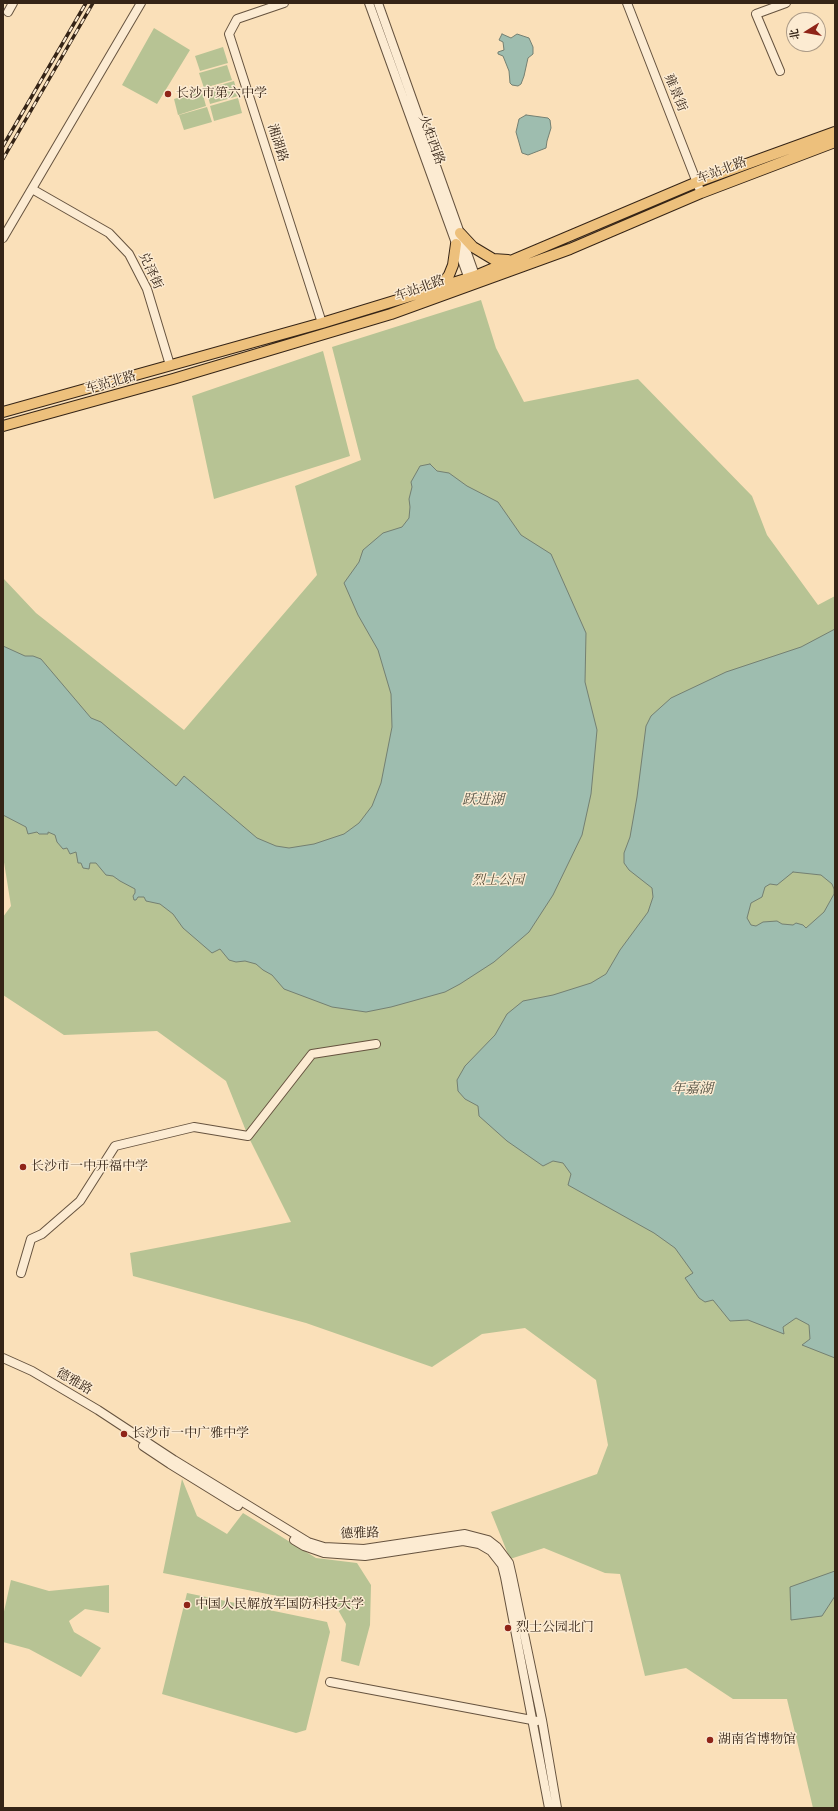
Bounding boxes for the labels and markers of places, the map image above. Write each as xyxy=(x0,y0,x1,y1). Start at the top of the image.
place label: 长沙市第六中学 xyxy=(176,86,267,102)
marker: 长沙市第六中学 xyxy=(163,89,173,99)
place label: 长沙市一中开福中学 xyxy=(31,1159,148,1175)
marker: 长沙市一中开福中学 xyxy=(18,1162,28,1172)
place label: 长沙市一中广雅中学 xyxy=(132,1426,249,1442)
marker: 长沙市一中广雅中学 xyxy=(119,1429,129,1439)
place label: 中国人民解放军国防科技大学 xyxy=(195,1597,364,1613)
marker: 中国人民解放军国防科技大学 xyxy=(182,1600,192,1610)
place label: 烈士公园北门 xyxy=(516,1620,594,1636)
marker: 烈士公园北门 xyxy=(503,1623,513,1633)
place label: 湖南省博物馆 xyxy=(718,1732,796,1748)
marker: 湖南省博物馆 xyxy=(705,1735,715,1745)

